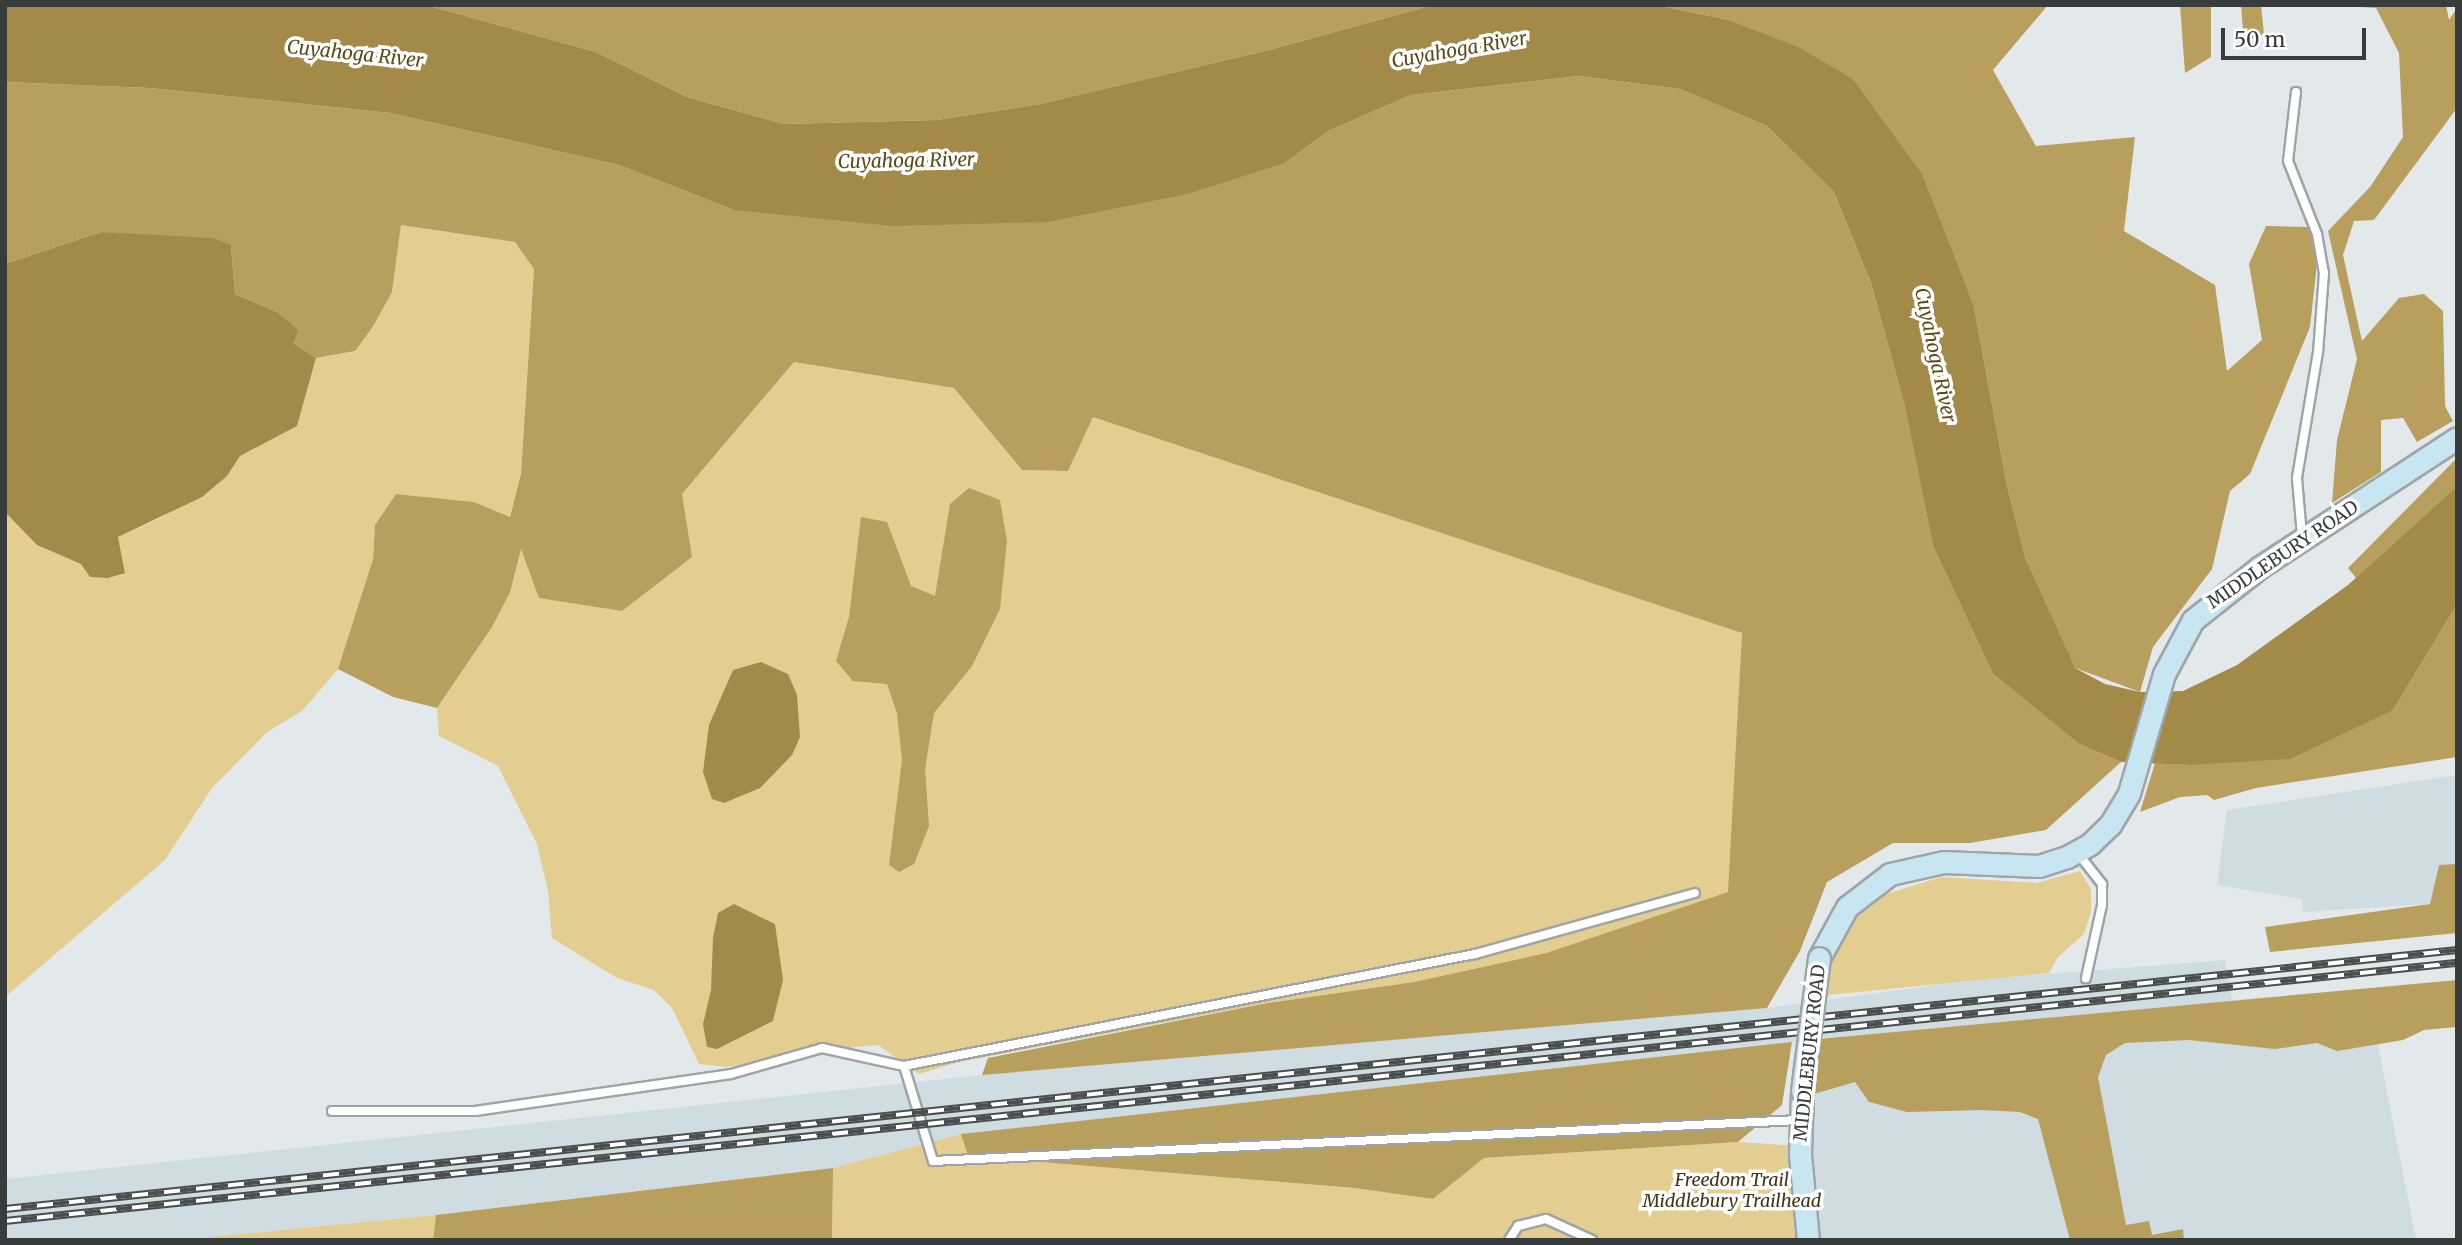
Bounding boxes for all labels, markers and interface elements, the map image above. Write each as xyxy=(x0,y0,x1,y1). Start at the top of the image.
scale bar xyxy=(2224,14,2369,58)
text: 50 m xyxy=(2234,26,2285,53)
water label: Cuyahoga River xyxy=(1390,27,1528,73)
water label: Cuyahoga River xyxy=(286,36,424,72)
water label: Cuyahoga River xyxy=(837,148,975,174)
water label: Cuyahoga River xyxy=(1910,286,1960,424)
street label: MIDDLEBURY ROAD xyxy=(2203,496,2363,614)
street label: MIDDLEBURY ROAD xyxy=(1790,964,1830,1142)
park label: Freedom Trail Middlebury Trailhead xyxy=(1643,1170,1821,1212)

